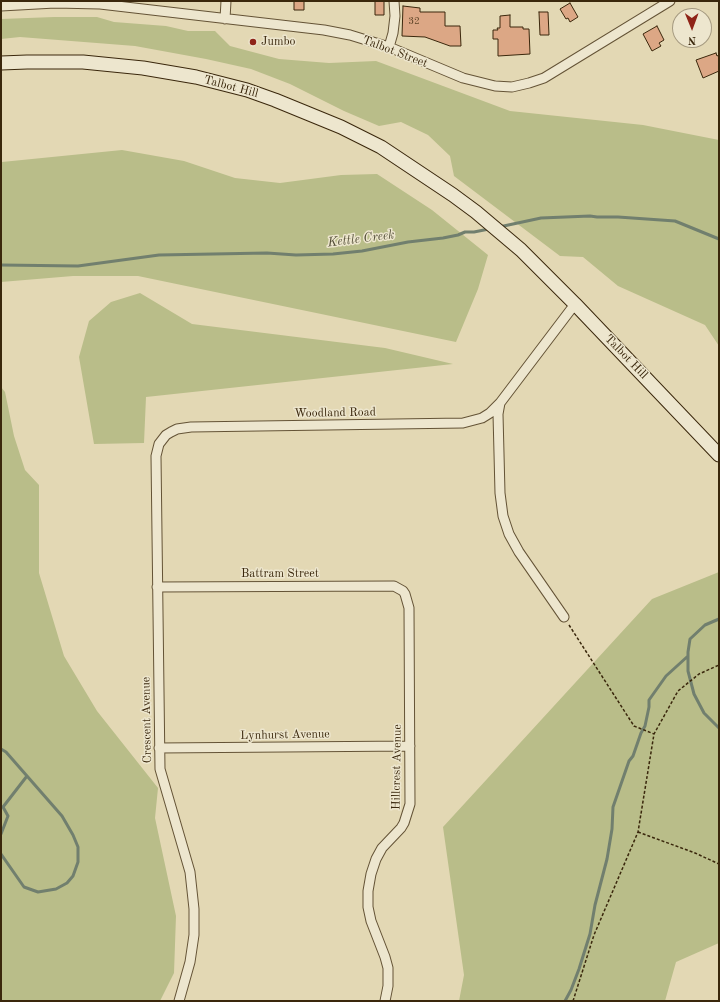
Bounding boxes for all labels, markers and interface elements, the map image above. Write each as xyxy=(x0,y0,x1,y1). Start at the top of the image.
north arrow xyxy=(672,8,712,48)
house number: 32 xyxy=(408,15,420,27)
street label: Talbot Street xyxy=(360,33,430,71)
text: N xyxy=(688,34,696,45)
place label: Jumbo xyxy=(261,35,296,49)
marker: Jumbo xyxy=(248,37,258,47)
street label: Talbot Hill xyxy=(202,73,260,101)
water label: Kettle Creek xyxy=(327,227,395,251)
street label: Talbot Hill xyxy=(601,332,651,382)
street label: Woodland Road xyxy=(294,405,376,421)
street label: Battram Street xyxy=(241,567,319,581)
street label: Crescent Avenue xyxy=(139,677,155,763)
street label: Hillcrest Avenue xyxy=(389,724,405,810)
street label: Lynhurst Avenue xyxy=(240,727,330,743)

